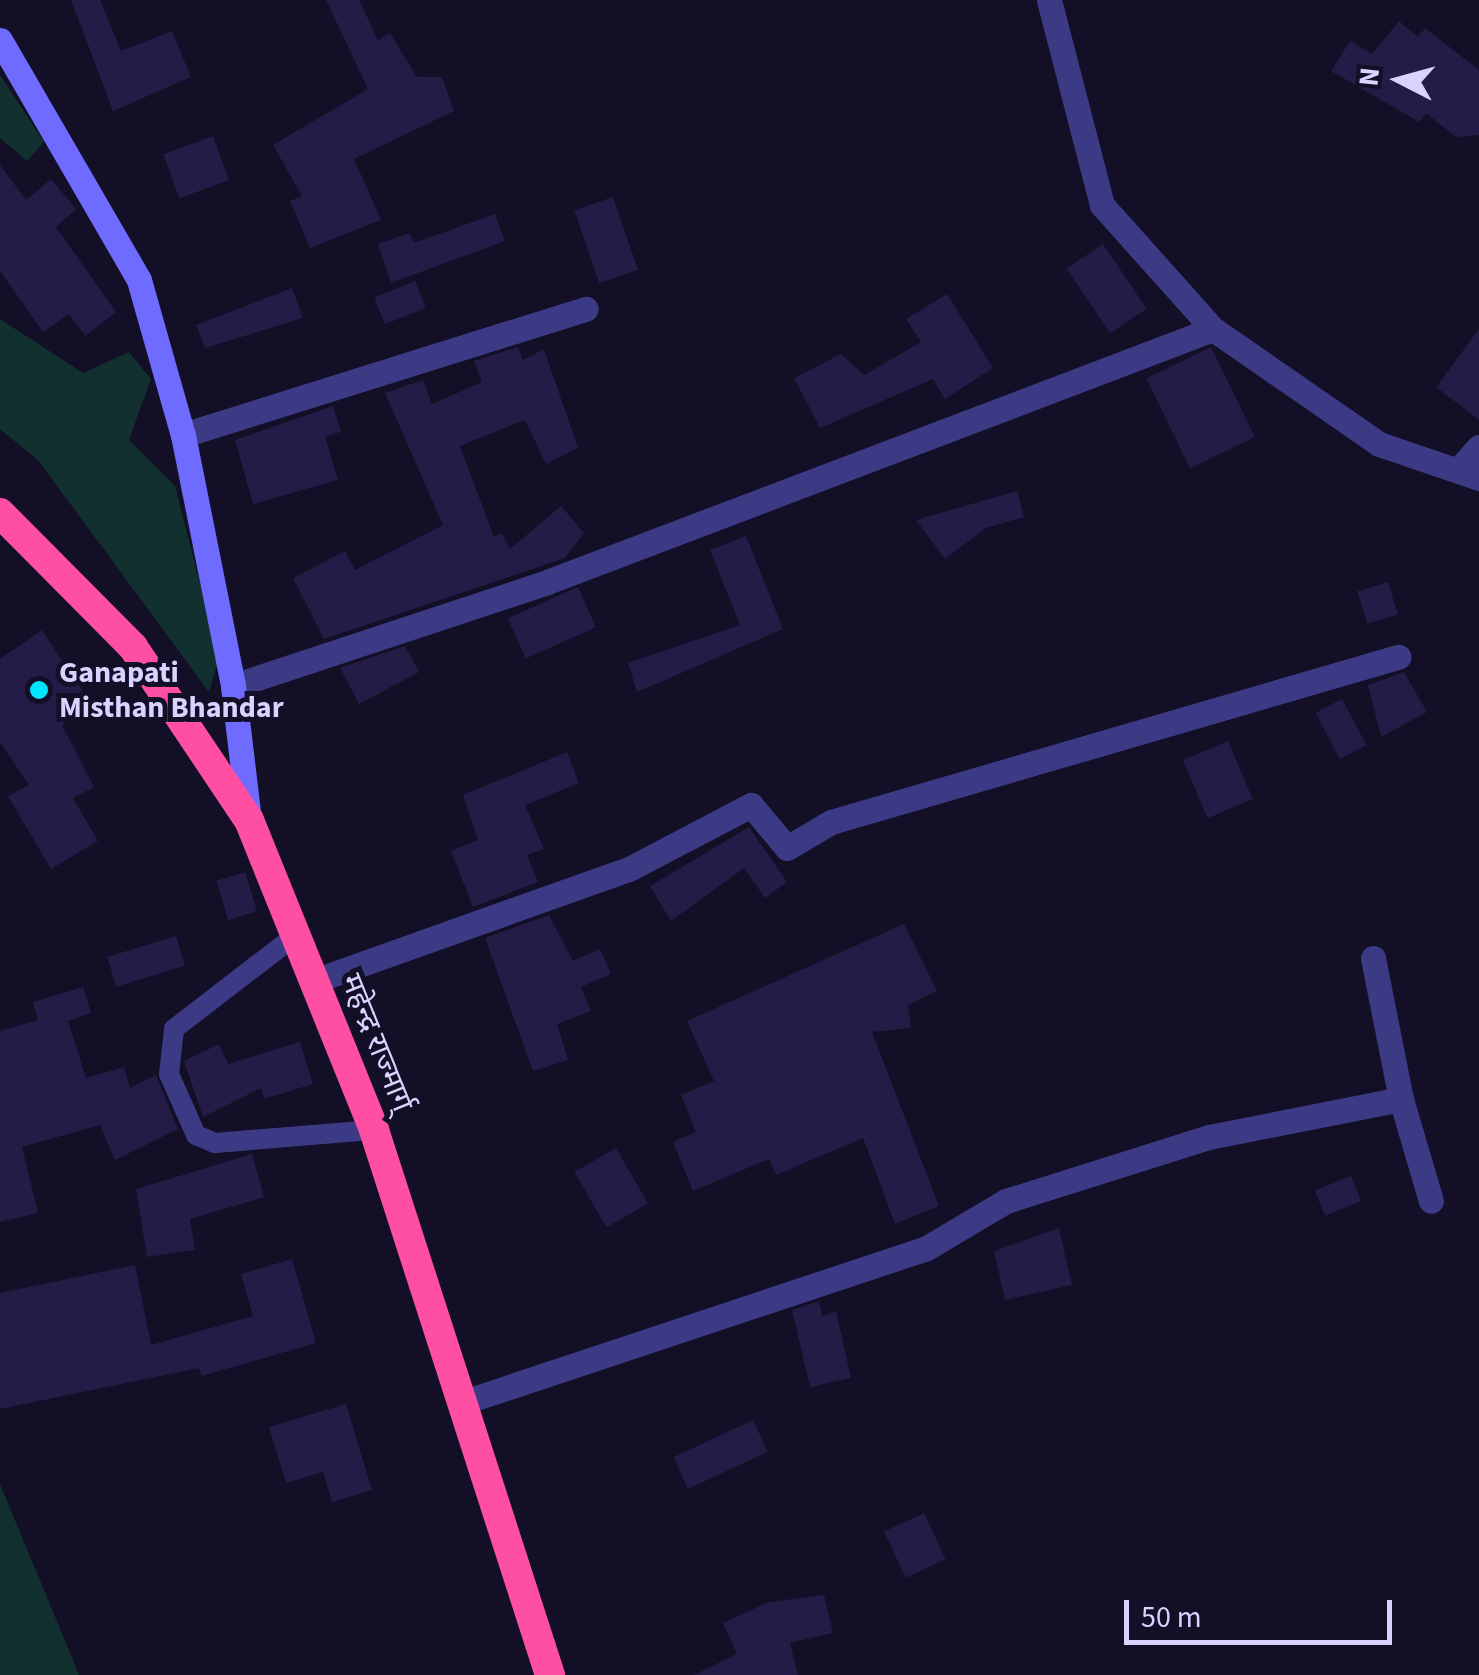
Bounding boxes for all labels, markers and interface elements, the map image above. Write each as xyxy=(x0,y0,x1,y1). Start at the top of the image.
north arrow xyxy=(1349,30,1449,130)
text: N xyxy=(1348,66,1390,88)
place label: Ganapati Misthan Bhandar xyxy=(59,655,284,726)
marker: Ganapati Misthan Bhandar xyxy=(28,679,50,701)
street label: महेन्द्र राज्मार्ग् xyxy=(332,969,420,1117)
scale bar xyxy=(1129,1580,1396,1642)
text: 50 m xyxy=(1141,1596,1202,1639)

